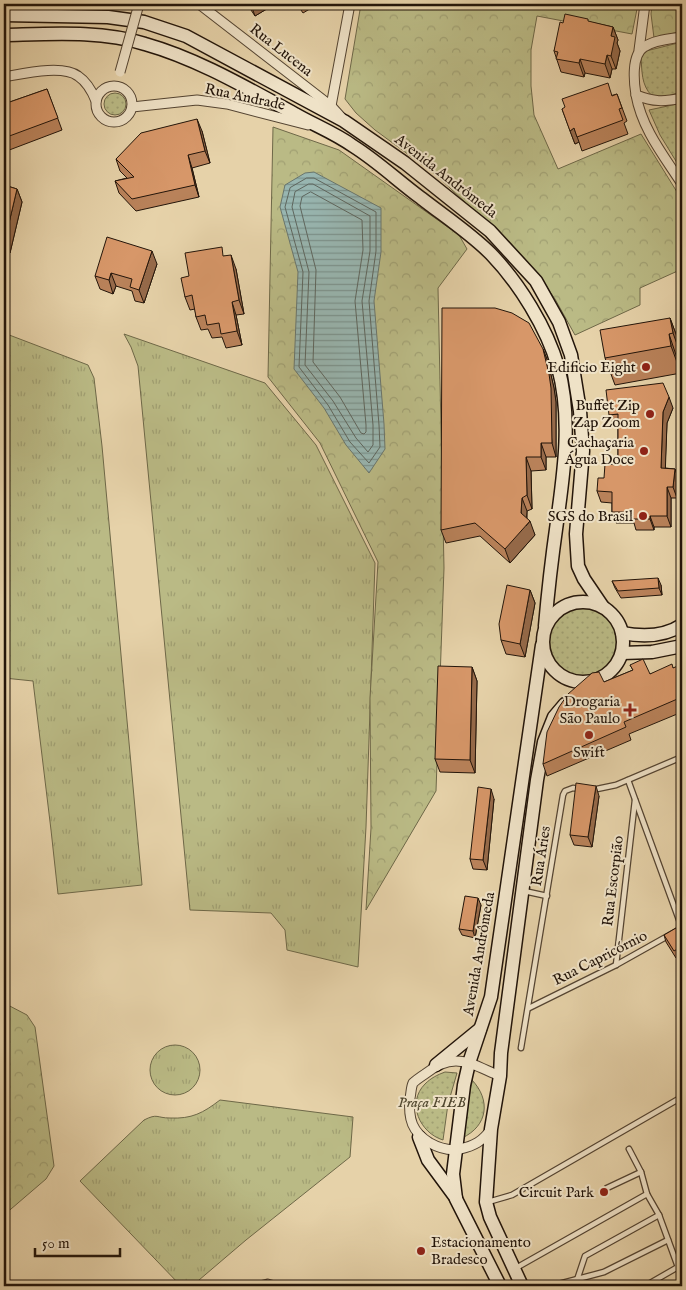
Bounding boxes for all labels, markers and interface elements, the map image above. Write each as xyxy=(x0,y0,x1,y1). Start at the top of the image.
street label: Rua Lucena xyxy=(246,19,317,81)
street label: Rua Andrade xyxy=(203,79,287,115)
street label: Avenida Andrômeda xyxy=(390,129,502,222)
place label: Edificio Eight xyxy=(547,358,636,377)
marker: Edificio Eight xyxy=(640,361,652,373)
place label: Buffet Zip Zap Zoom xyxy=(573,396,640,432)
marker: Buffet Zip Zap Zoom xyxy=(644,408,656,420)
place label: Cachaçaria Água Doce xyxy=(564,433,635,469)
marker: Cachaçaria Água Doce xyxy=(638,445,650,457)
place label: SGS do Brasil xyxy=(548,507,634,526)
marker: SGS do Brasil xyxy=(637,510,649,522)
place label: Drogaria São Paulo xyxy=(560,692,621,728)
marker: Drogaria São Paulo xyxy=(624,704,636,716)
marker: Swift xyxy=(583,729,595,741)
place label: Swift xyxy=(573,743,605,762)
street label: Rua Áries xyxy=(527,825,555,887)
street label: Rua Escorpião xyxy=(598,835,628,927)
street label: Avenida Andrômeda xyxy=(459,890,499,1018)
street label: Rua Capricórnio xyxy=(550,926,650,990)
park label: Praça FIEB xyxy=(398,1093,467,1112)
place label: Circuit Park xyxy=(519,1183,595,1202)
marker: Circuit Park xyxy=(598,1186,610,1198)
scale bar xyxy=(35,1225,120,1257)
place label: Estacionamento Bradesco xyxy=(431,1233,531,1269)
text: 50 m xyxy=(42,1234,70,1253)
marker: Estacionamento Bradesco xyxy=(415,1245,427,1257)

